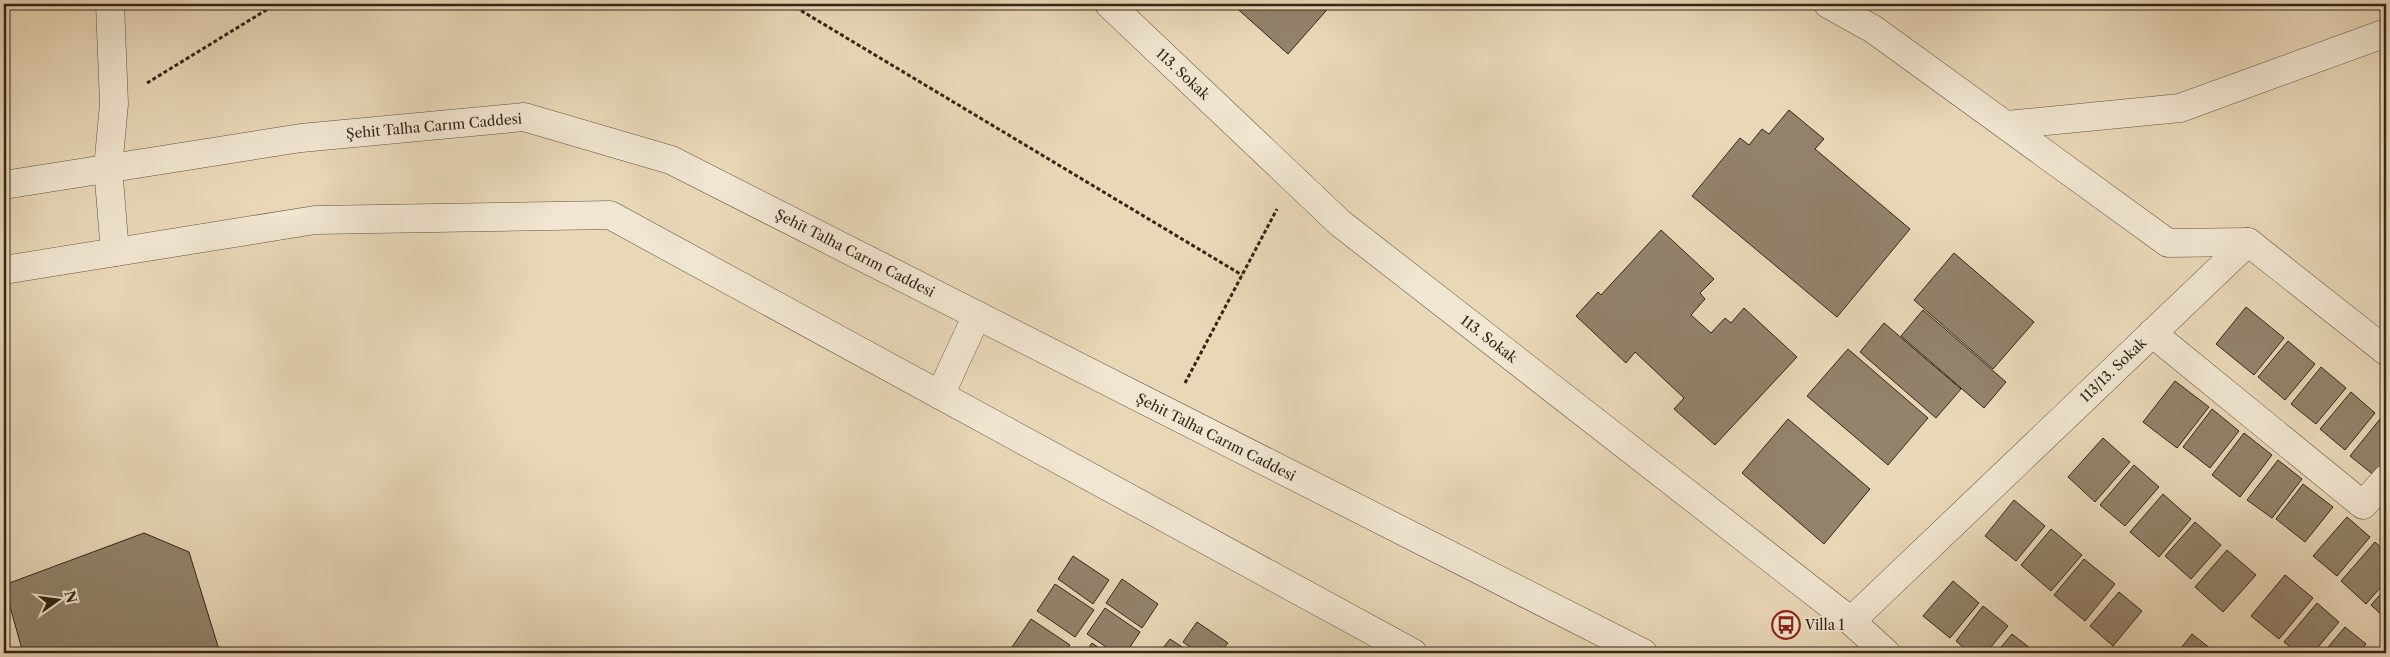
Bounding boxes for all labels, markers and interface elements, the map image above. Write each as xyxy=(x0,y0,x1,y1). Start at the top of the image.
street label: 113. Sokak xyxy=(1152,45,1214,104)
street label: Şehit Talha Carım Caddesi xyxy=(345,109,523,143)
street label: Şehit Talha Carım Caddesi xyxy=(772,205,938,301)
street label: 113. Sokak xyxy=(1457,311,1522,367)
street label: 113/13. Sokak xyxy=(2076,333,2151,406)
street label: Şehit Talha Carım Caddesi xyxy=(1133,389,1299,485)
north arrow xyxy=(32,574,82,624)
text: N xyxy=(60,589,81,605)
bus stop icon: Villa 1 xyxy=(1771,610,1801,640)
place label: Villa 1 xyxy=(1804,616,1845,634)

